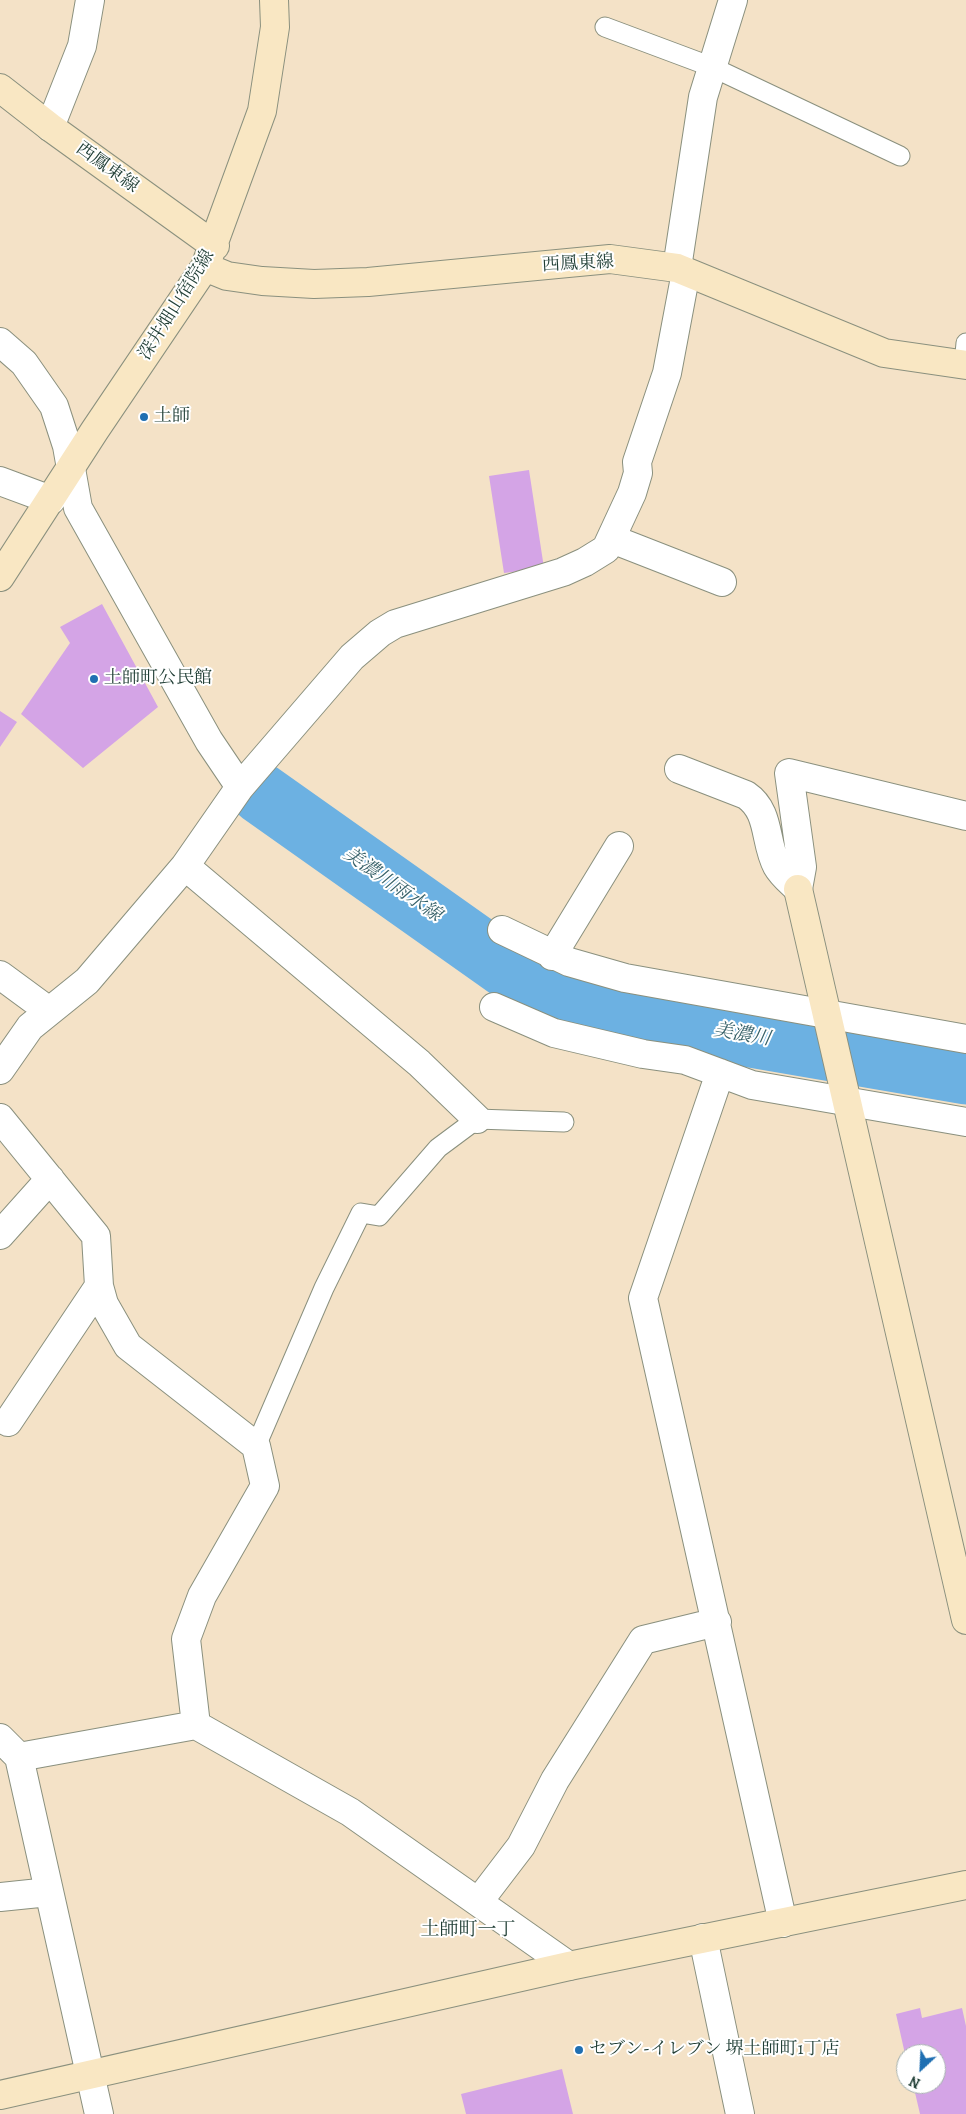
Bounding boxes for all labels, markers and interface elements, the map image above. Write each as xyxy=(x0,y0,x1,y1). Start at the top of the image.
street label: 西鳳東線 xyxy=(72,138,142,198)
street label: 深井畑山宿院線 xyxy=(134,246,220,364)
street label: 西鳳東線 xyxy=(541,251,615,277)
place label: 土師 xyxy=(154,406,190,428)
marker: 土師 xyxy=(138,411,150,423)
place label: 土師町公民館 xyxy=(104,668,212,690)
marker: 土師町公民館 xyxy=(88,673,100,685)
water label: 美濃川雨水線 xyxy=(339,843,445,927)
water label: 美濃川 xyxy=(712,1019,772,1051)
district label: 土師町一丁 xyxy=(421,1919,515,1941)
place label: セブン-イレブン 堺土師町1丁店 xyxy=(589,2039,840,2061)
marker: セブン-イレブン 堺土師町1丁店 xyxy=(573,2044,585,2056)
north arrow xyxy=(896,2044,946,2094)
text: N xyxy=(906,2071,924,2093)

